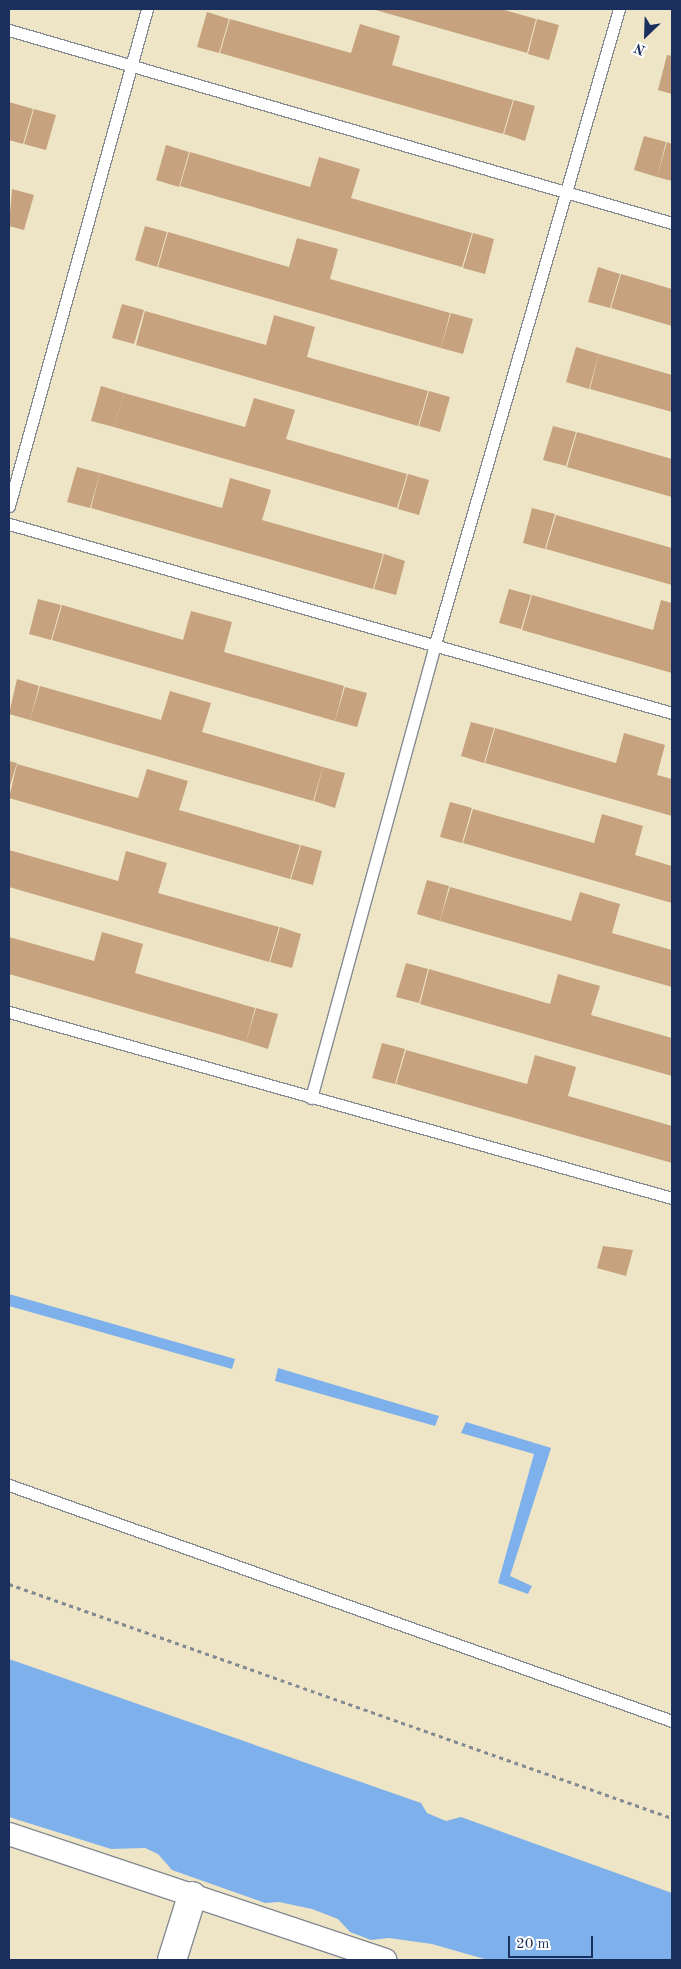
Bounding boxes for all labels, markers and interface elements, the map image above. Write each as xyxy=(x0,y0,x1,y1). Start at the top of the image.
north arrow xyxy=(621,10,671,60)
text: N xyxy=(632,40,648,57)
scale bar xyxy=(511,1926,596,1958)
text: 20 m xyxy=(516,1937,550,1952)

